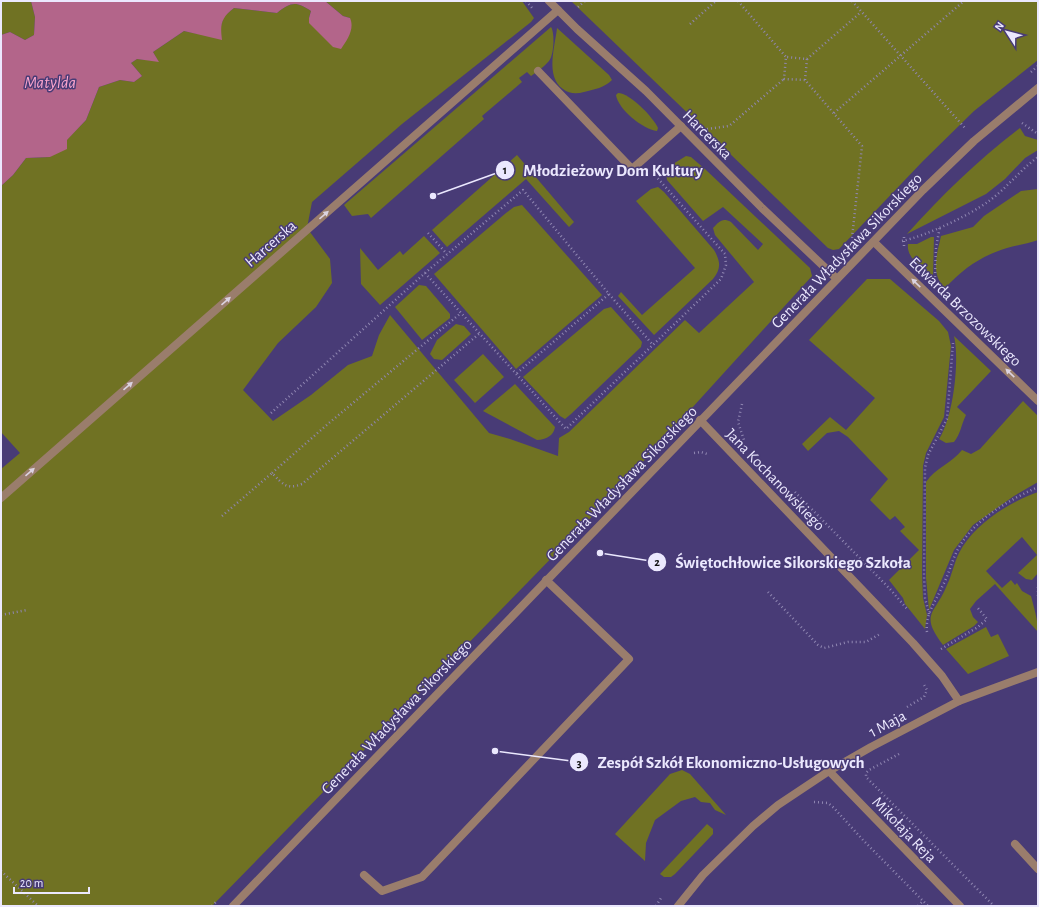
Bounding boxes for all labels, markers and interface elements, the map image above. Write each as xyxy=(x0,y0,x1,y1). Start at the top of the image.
north arrow xyxy=(987,12,1027,52)
text: N xyxy=(993,20,1006,33)
water label: Matylda xyxy=(24,74,76,91)
street label: Harcerska xyxy=(680,107,735,162)
callout: Młodzieżowy Dom Kultury xyxy=(495,156,710,185)
text: Młodzieżowy Dom Kultury xyxy=(523,162,703,180)
text: 1 xyxy=(503,164,507,176)
street label: Generała Władysława Sikorskiego xyxy=(768,170,926,332)
one-way arrow xyxy=(319,210,329,220)
street label: Harcerska xyxy=(242,217,299,270)
street label: Edwarda Brzozowskiego xyxy=(906,254,1025,369)
one-way arrow xyxy=(912,279,921,288)
one-way arrow xyxy=(221,296,231,305)
one-way arrow xyxy=(1005,369,1015,378)
one-way arrow xyxy=(123,382,133,391)
street label: Generała Władysława Sikorskiego xyxy=(543,403,701,565)
street label: Jana Kochanowskiego xyxy=(723,426,828,534)
one-way arrow xyxy=(26,468,35,477)
callout: Świętochłowice Sikorskiego Szkoła xyxy=(647,548,919,577)
text: Świętochłowice Sikorskiego Szkoła xyxy=(675,552,911,571)
text: 2 xyxy=(654,556,660,568)
street label: Generała Władysława Sikorskiego xyxy=(318,636,476,798)
street label: 1 Maja xyxy=(866,708,909,741)
callout: Zespół Szkół Ekonomiczno-Usługowych xyxy=(569,748,872,777)
text: Zespół Szkół Ekonomiczno-Usługowych xyxy=(597,754,865,772)
text: 3 xyxy=(576,757,582,769)
street label: Mikołaja Reja xyxy=(868,794,939,866)
scale bar xyxy=(14,869,89,895)
text: 20 m xyxy=(20,877,43,889)

